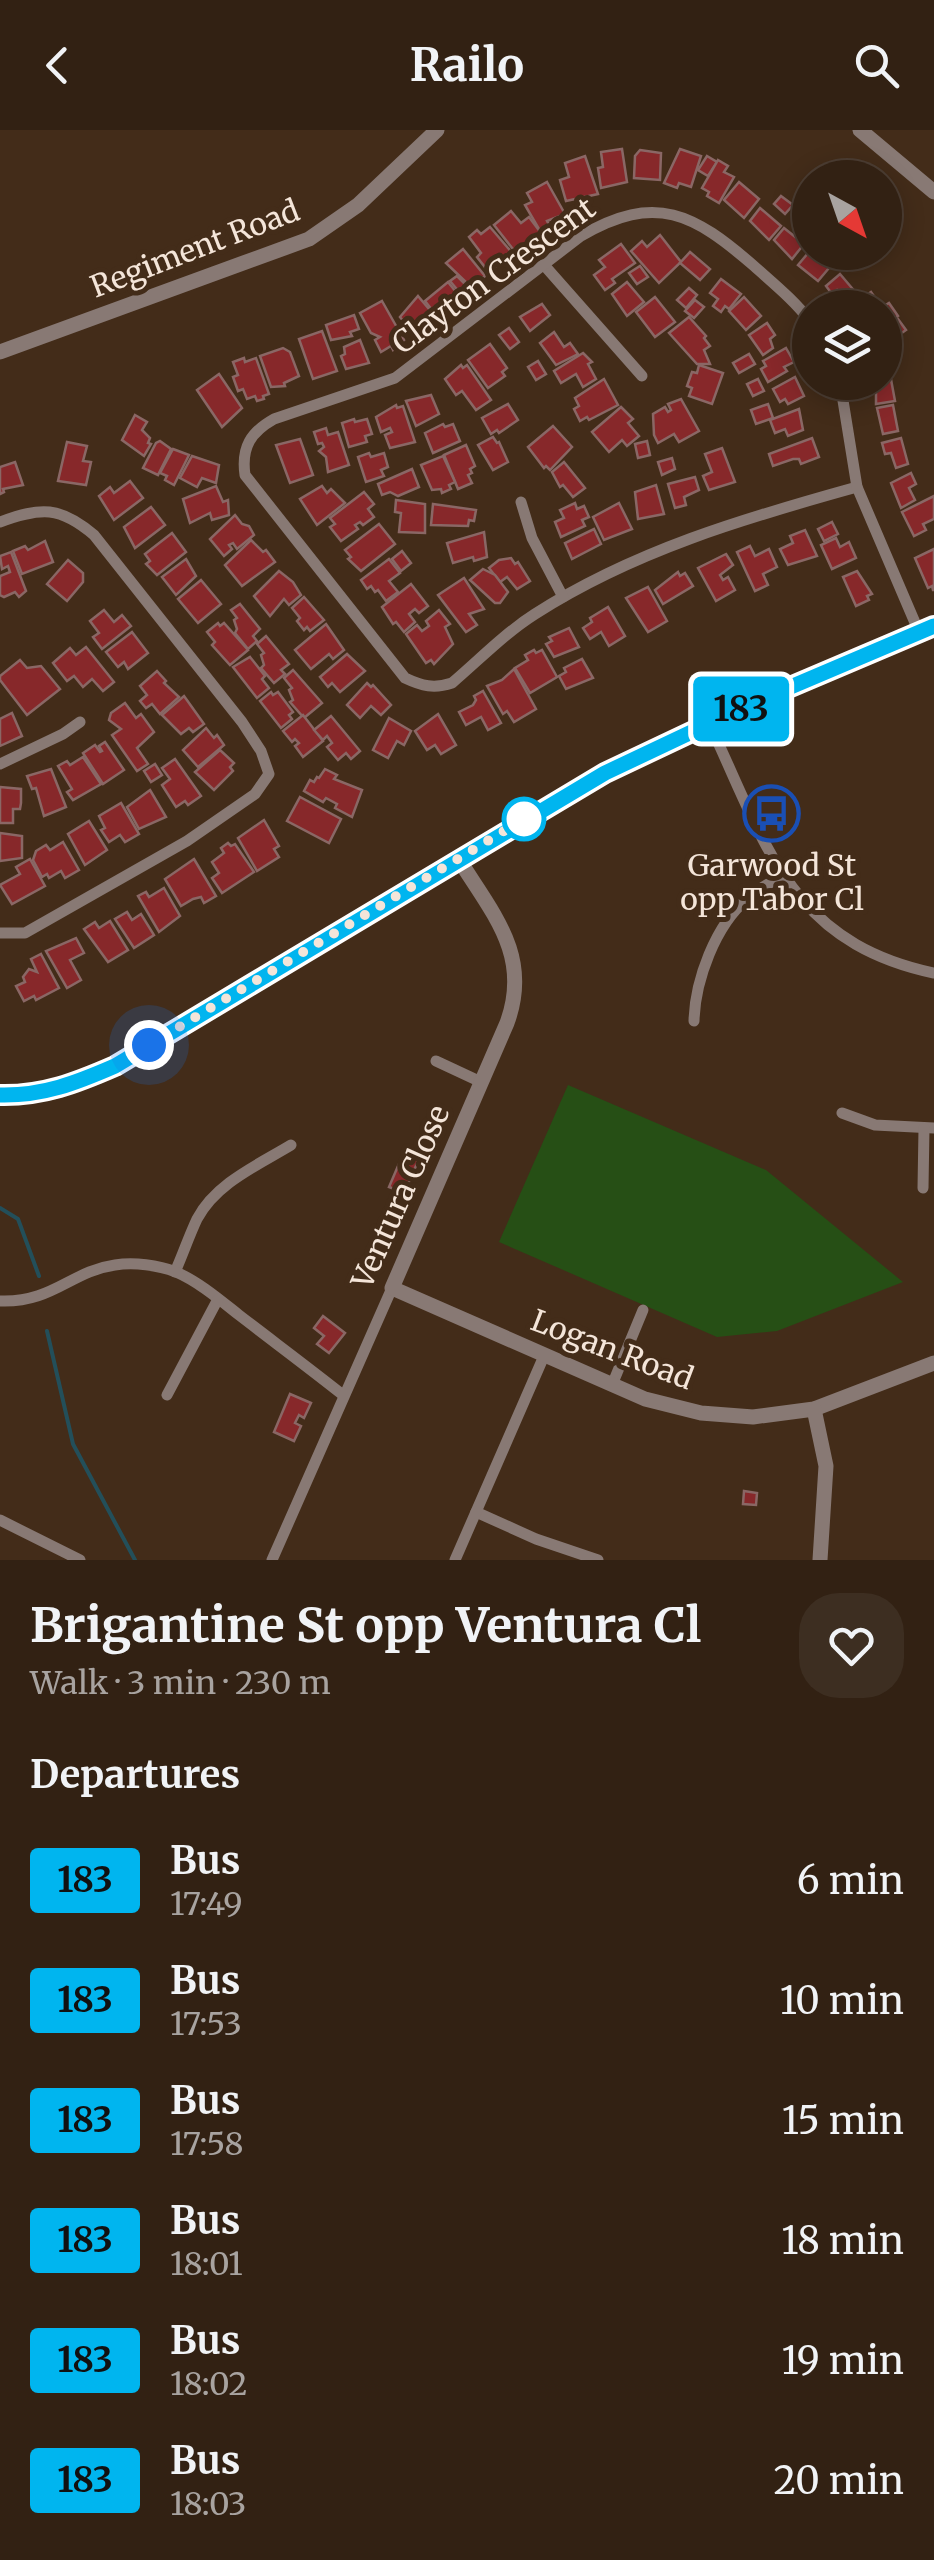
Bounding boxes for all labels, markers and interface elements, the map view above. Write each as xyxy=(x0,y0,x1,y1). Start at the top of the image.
text: Railo xyxy=(410,37,524,93)
icon: back xyxy=(30,38,85,93)
icon: search xyxy=(849,38,904,93)
north arrow xyxy=(792,160,902,270)
map controls xyxy=(792,160,902,400)
street label: Clayton Crescent xyxy=(384,189,603,362)
street label: Regiment Road xyxy=(85,191,305,305)
button: layers xyxy=(792,290,902,400)
line badge: 183 xyxy=(684,676,798,742)
text: 183 xyxy=(713,687,769,731)
bus stop icon: Garwood St opp Tabor Cl xyxy=(742,784,802,844)
unlabelled marker xyxy=(503,798,545,840)
place label: Garwood St opp Tabor Cl xyxy=(680,846,864,918)
your location xyxy=(124,1020,174,1070)
street label: Ventura Close xyxy=(342,1099,457,1295)
street label: Logan Road xyxy=(526,1301,699,1397)
button: heart xyxy=(799,1593,904,1698)
text: Brigantine St opp Ventura Cl xyxy=(30,1595,701,1655)
text: Walk · 3 min · 230 m xyxy=(30,1663,331,1703)
text: Departures xyxy=(30,1751,240,1798)
text: Bus xyxy=(170,1837,240,1884)
text: 6 min xyxy=(797,1857,904,1904)
text: 183 xyxy=(57,1858,113,1902)
text: 17:49 xyxy=(170,1884,243,1924)
text: Bus xyxy=(170,1957,240,2004)
text: 10 min xyxy=(780,1977,904,2024)
text: 183 xyxy=(57,1978,113,2022)
text: 17:53 xyxy=(170,2004,242,2044)
text: Bus xyxy=(170,2077,240,2124)
text: 15 min xyxy=(782,2097,904,2144)
text: 183 xyxy=(57,2098,113,2142)
text: 17:58 xyxy=(170,2124,243,2164)
text: Bus xyxy=(170,2197,240,2244)
text: 18 min xyxy=(781,2217,904,2264)
text: 183 xyxy=(57,2218,113,2262)
text: 18:01 xyxy=(170,2244,243,2284)
text: Bus xyxy=(170,2317,240,2364)
text: 19 min xyxy=(781,2337,904,2384)
text: 183 xyxy=(57,2338,113,2382)
text: 18:02 xyxy=(170,2364,248,2404)
text: Bus xyxy=(170,2437,240,2484)
text: 20 min xyxy=(774,2457,904,2504)
text: 183 xyxy=(57,2458,113,2502)
text: 18:03 xyxy=(170,2484,246,2524)

